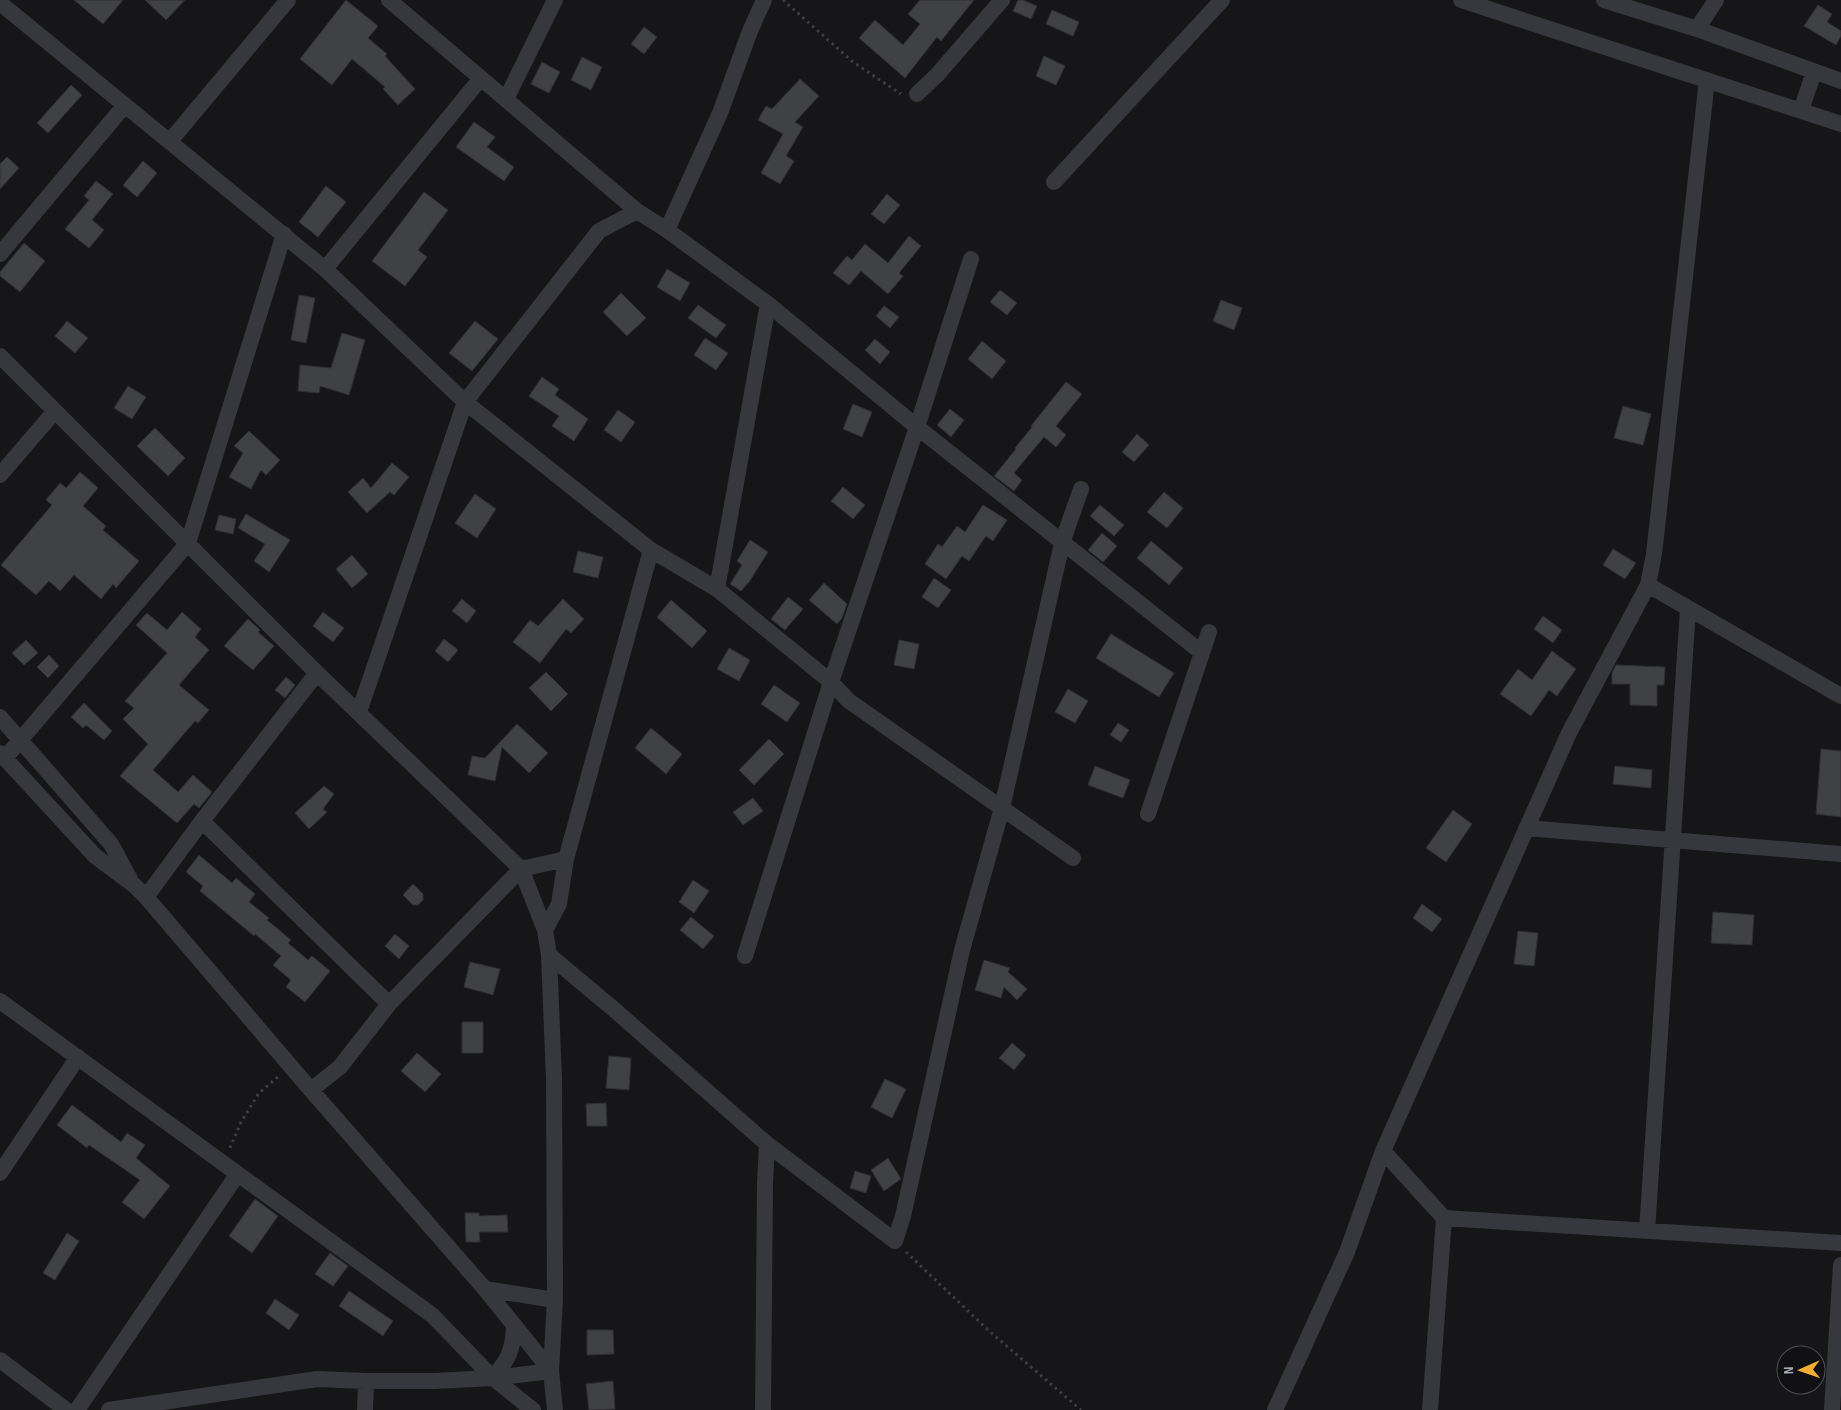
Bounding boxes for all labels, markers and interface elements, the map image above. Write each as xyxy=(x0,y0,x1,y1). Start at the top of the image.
north arrow xyxy=(1776,1345,1826,1395)
text: N xyxy=(1780,1366,1797,1374)

